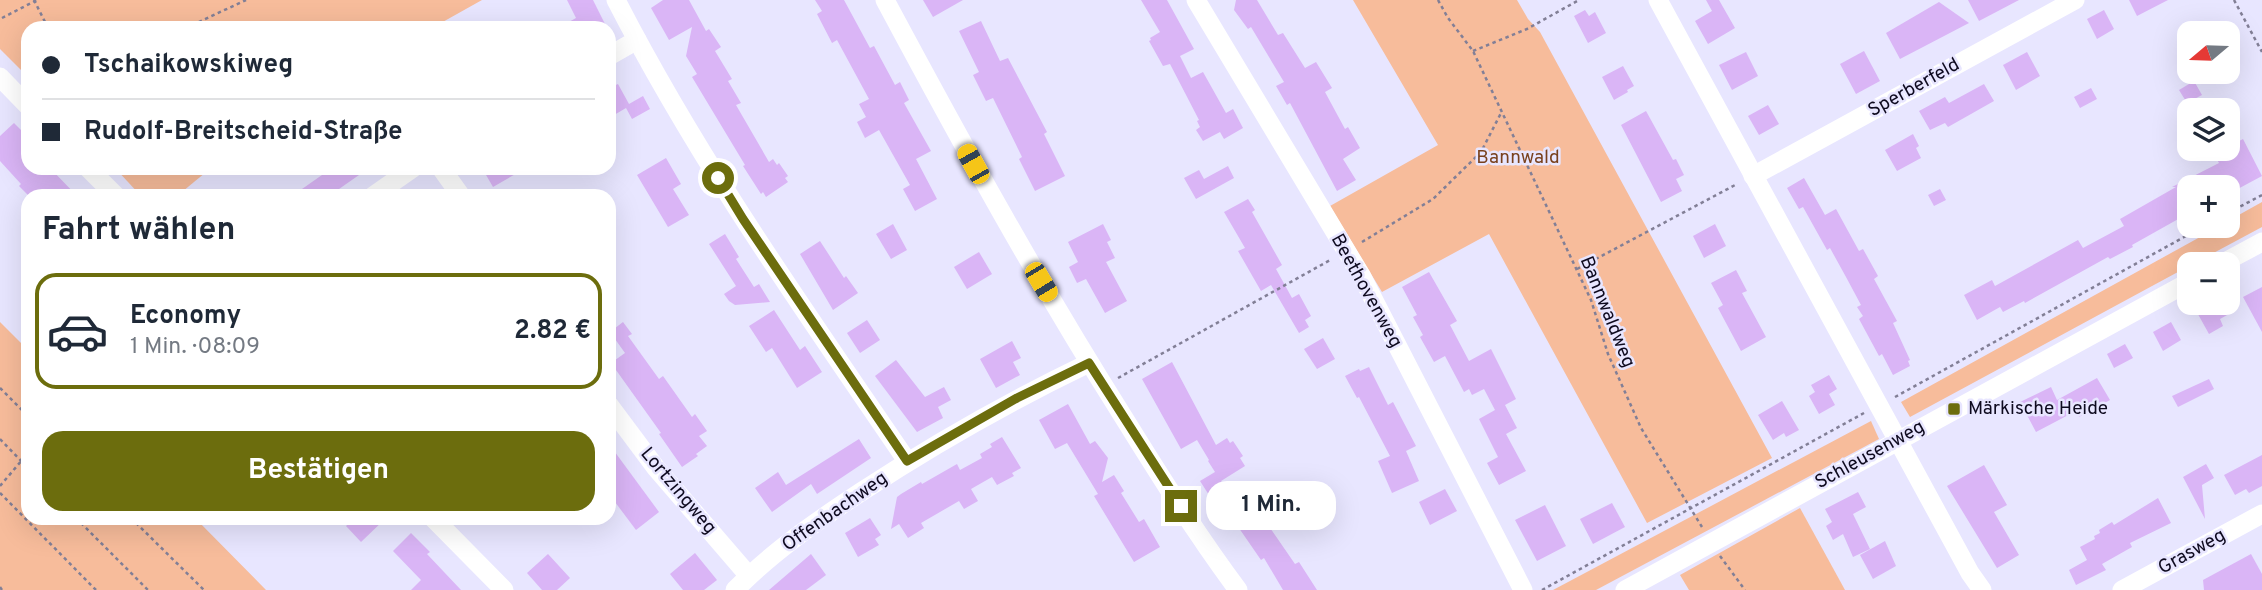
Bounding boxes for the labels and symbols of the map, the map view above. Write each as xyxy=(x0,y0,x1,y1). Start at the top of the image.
north arrow xyxy=(2177,21,2240,84)
street label: Sperberfeld xyxy=(1864,53,1964,123)
car xyxy=(954,141,993,187)
park label: Bannwald xyxy=(1476,146,1560,170)
route start xyxy=(702,162,734,194)
street label: Beethovenweg xyxy=(1325,230,1407,352)
street label: Bannwaldweg xyxy=(1574,253,1640,371)
car xyxy=(1022,259,1061,305)
place label: Märkische Heide xyxy=(1968,397,2108,421)
marker: Märkische Heide xyxy=(1946,401,1962,417)
street label: Schleusenweg xyxy=(1811,415,1929,495)
street label: Lortzingweg xyxy=(635,442,721,540)
street label: Offenbachweg xyxy=(777,467,893,557)
callout: 1 Min. xyxy=(1206,482,1335,530)
route end xyxy=(1165,490,1197,522)
street label: Grasweg xyxy=(2154,524,2230,580)

